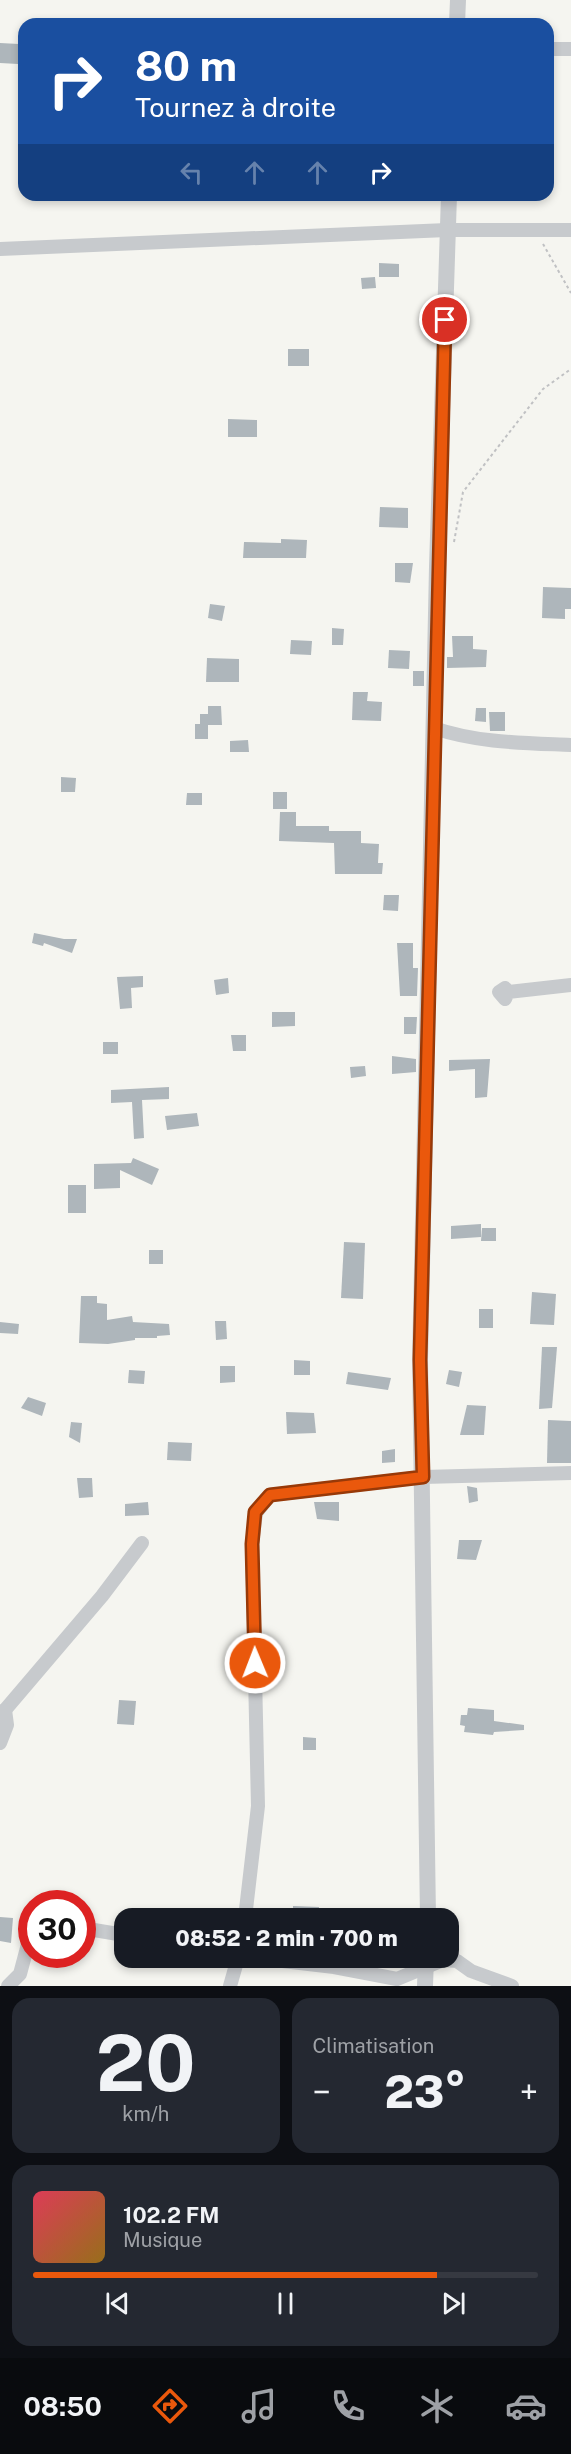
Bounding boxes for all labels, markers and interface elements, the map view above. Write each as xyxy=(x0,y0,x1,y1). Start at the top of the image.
text: 80 m xyxy=(135,41,237,90)
icon: right xyxy=(36,42,114,120)
text: Tournez à droite xyxy=(135,91,336,123)
icon: left xyxy=(175,156,208,189)
icon: ahead xyxy=(238,156,271,189)
icon: ahead xyxy=(301,156,334,189)
icon: right xyxy=(364,156,397,189)
pin xyxy=(419,294,470,345)
icon: arrive xyxy=(428,303,461,336)
position arrow xyxy=(223,1631,287,1695)
speed limit sign: 30 xyxy=(18,1890,96,1968)
text: 08:52 · 2 min · 700 m xyxy=(175,1925,398,1951)
text: 20 xyxy=(96,2017,196,2109)
text: Climatisation xyxy=(313,2034,434,2058)
text: 23° xyxy=(384,2065,466,2118)
text: − xyxy=(313,2073,331,2111)
text: + xyxy=(520,2073,538,2111)
text: km/h xyxy=(122,2102,169,2126)
text: 102.2 FM xyxy=(123,2202,220,2228)
text: Musique xyxy=(123,2228,202,2252)
icon: previous xyxy=(101,2287,134,2320)
icon: pause xyxy=(269,2287,302,2320)
icon: next xyxy=(437,2287,470,2320)
icon: directions xyxy=(149,2385,191,2427)
icon: music xyxy=(238,2385,280,2427)
icon: phone xyxy=(327,2385,369,2427)
icon: climate xyxy=(416,2385,458,2427)
icon: car xyxy=(505,2385,547,2427)
text: 08:50 xyxy=(24,2390,102,2422)

